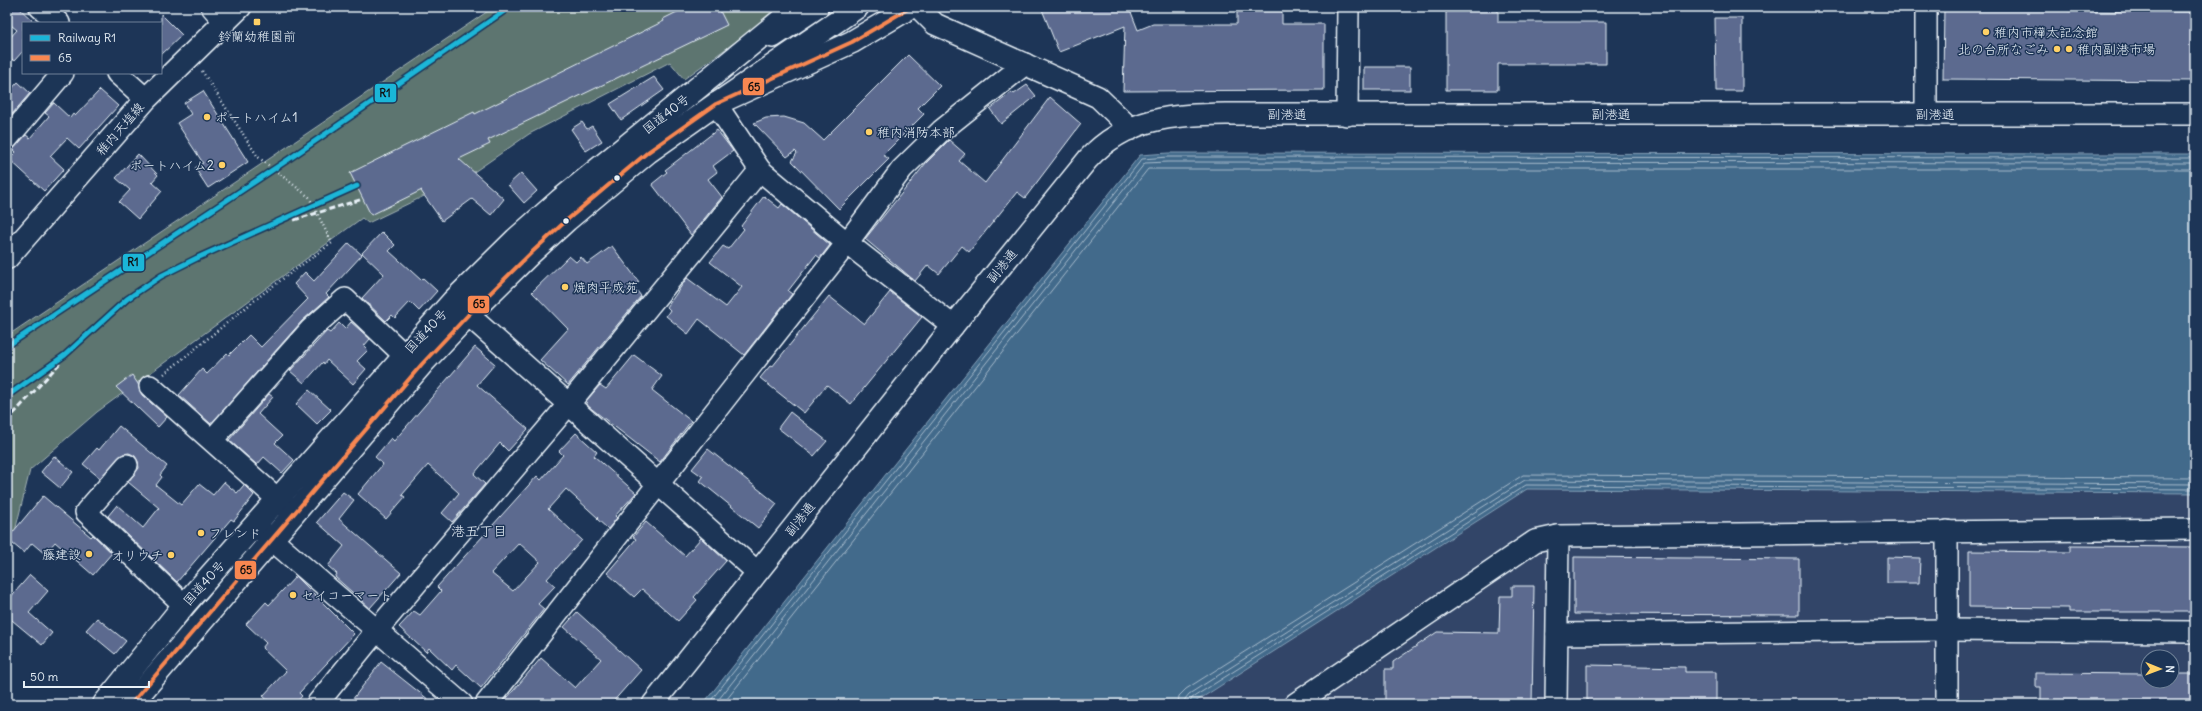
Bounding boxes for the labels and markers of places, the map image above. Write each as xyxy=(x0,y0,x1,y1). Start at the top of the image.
marker: 鈴蘭幼稚園前 xyxy=(252,17,262,27)
place label: 稚内市樺太記念館 xyxy=(1994,24,2098,41)
marker: 稚内市樺太記念館 xyxy=(1981,27,1991,37)
place label: 鈴蘭幼稚園前 xyxy=(218,28,296,45)
place label: 北の台所なごみ xyxy=(1958,41,2049,58)
place label: 稚内副港市場 xyxy=(2077,41,2155,58)
marker: 北の台所なごみ xyxy=(2052,44,2062,54)
marker: 稚内副港市場 xyxy=(2064,44,2074,54)
place label: ポートハイム1 xyxy=(215,109,298,126)
marker: ポートハイム1 xyxy=(202,112,212,122)
place label: 稚内消防本部 xyxy=(877,124,955,141)
marker: 稚内消防本部 xyxy=(864,127,874,137)
place label: ポートハイム2 xyxy=(129,157,214,174)
marker: ポートハイム2 xyxy=(217,160,227,170)
unlabelled marker xyxy=(612,173,622,183)
unlabelled marker xyxy=(561,216,571,226)
place label: 焼肉平成苑 xyxy=(573,279,638,296)
marker: 焼肉平成苑 xyxy=(560,282,570,292)
place label: フレンド xyxy=(209,525,261,542)
marker: フレンド xyxy=(196,528,206,538)
place label: 藤建設 xyxy=(42,546,81,563)
place label: オリウチ xyxy=(111,547,163,564)
marker: 藤建設 xyxy=(84,549,94,559)
marker: オリウチ xyxy=(166,550,176,560)
place label: セイコーマート xyxy=(301,587,392,604)
marker: セイコーマート xyxy=(288,590,298,600)

